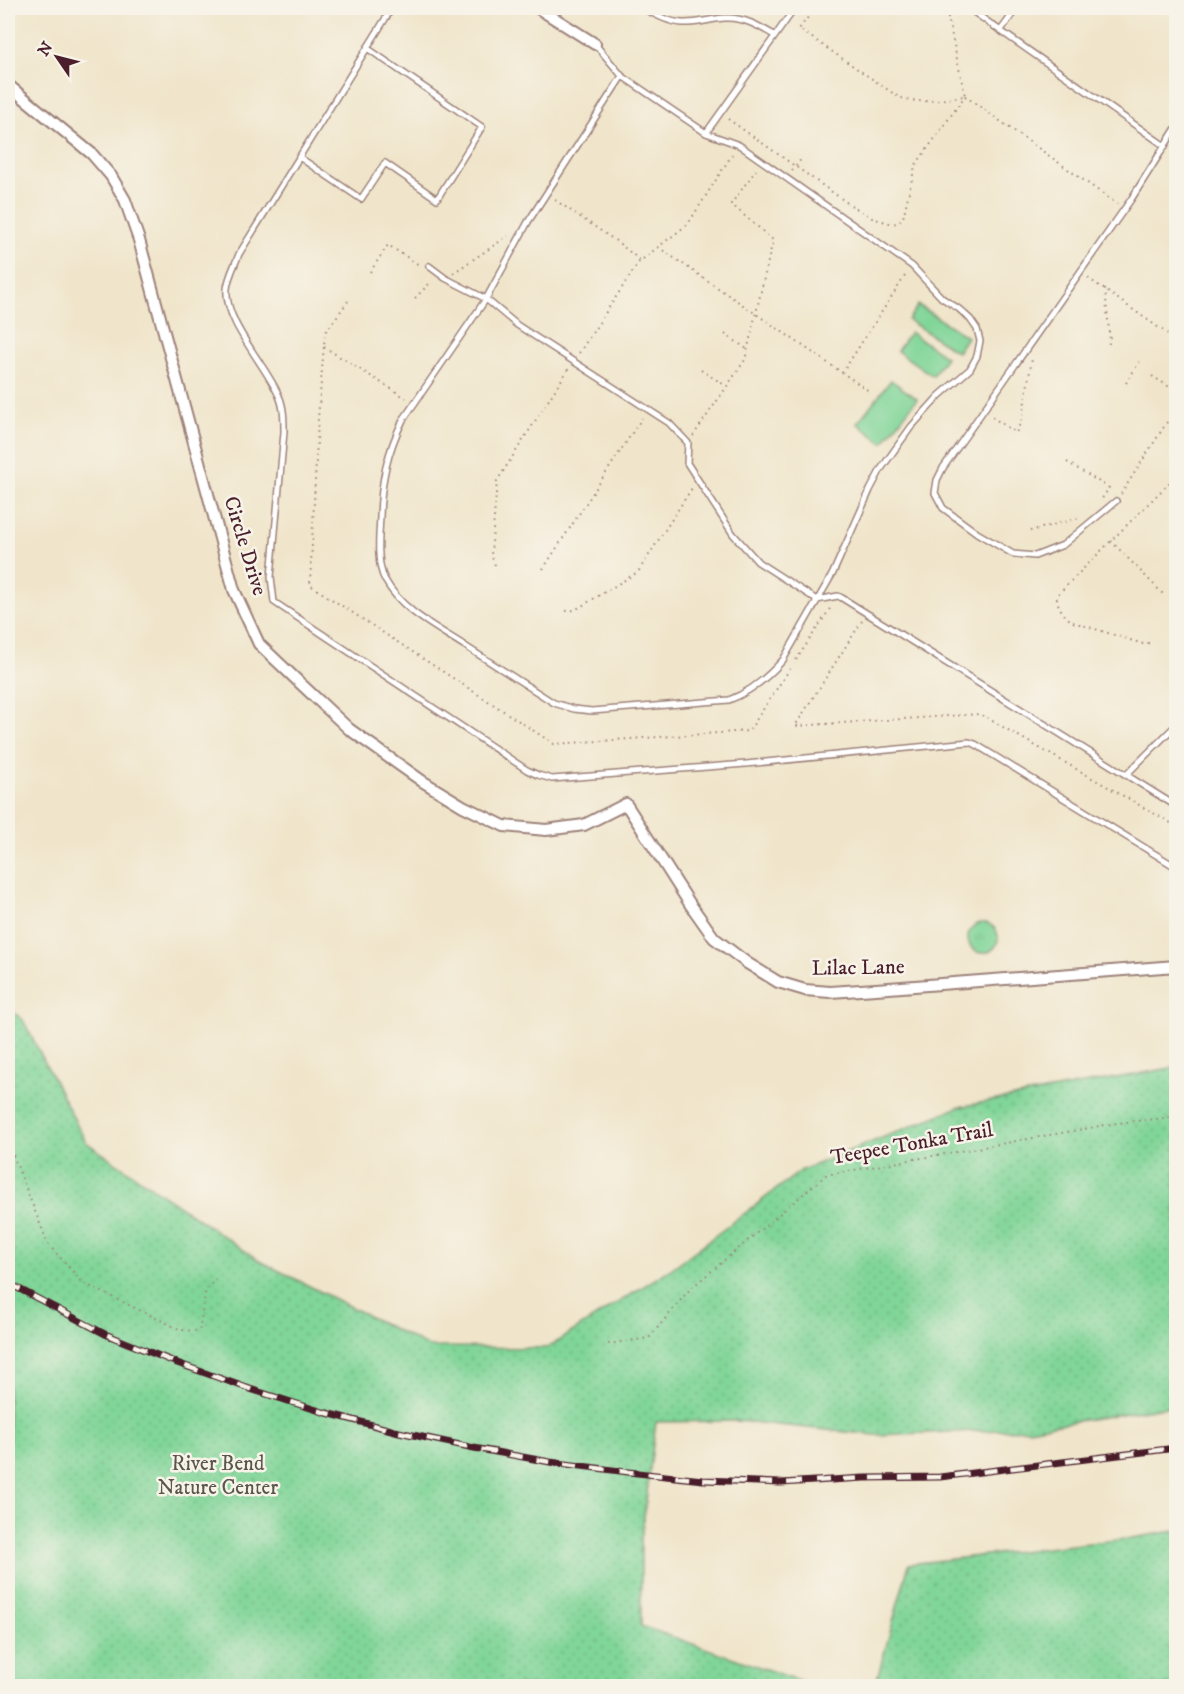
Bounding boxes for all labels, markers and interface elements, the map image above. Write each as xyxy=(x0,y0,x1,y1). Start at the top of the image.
north arrow xyxy=(27,27,87,87)
text: N xyxy=(34,38,57,60)
street label: Circle Drive xyxy=(218,493,272,599)
street label: Lilac Lane xyxy=(811,954,905,982)
street label: Teepee Tonka Trail xyxy=(829,1117,996,1171)
park label: River Bend Nature Center xyxy=(158,1451,278,1501)

